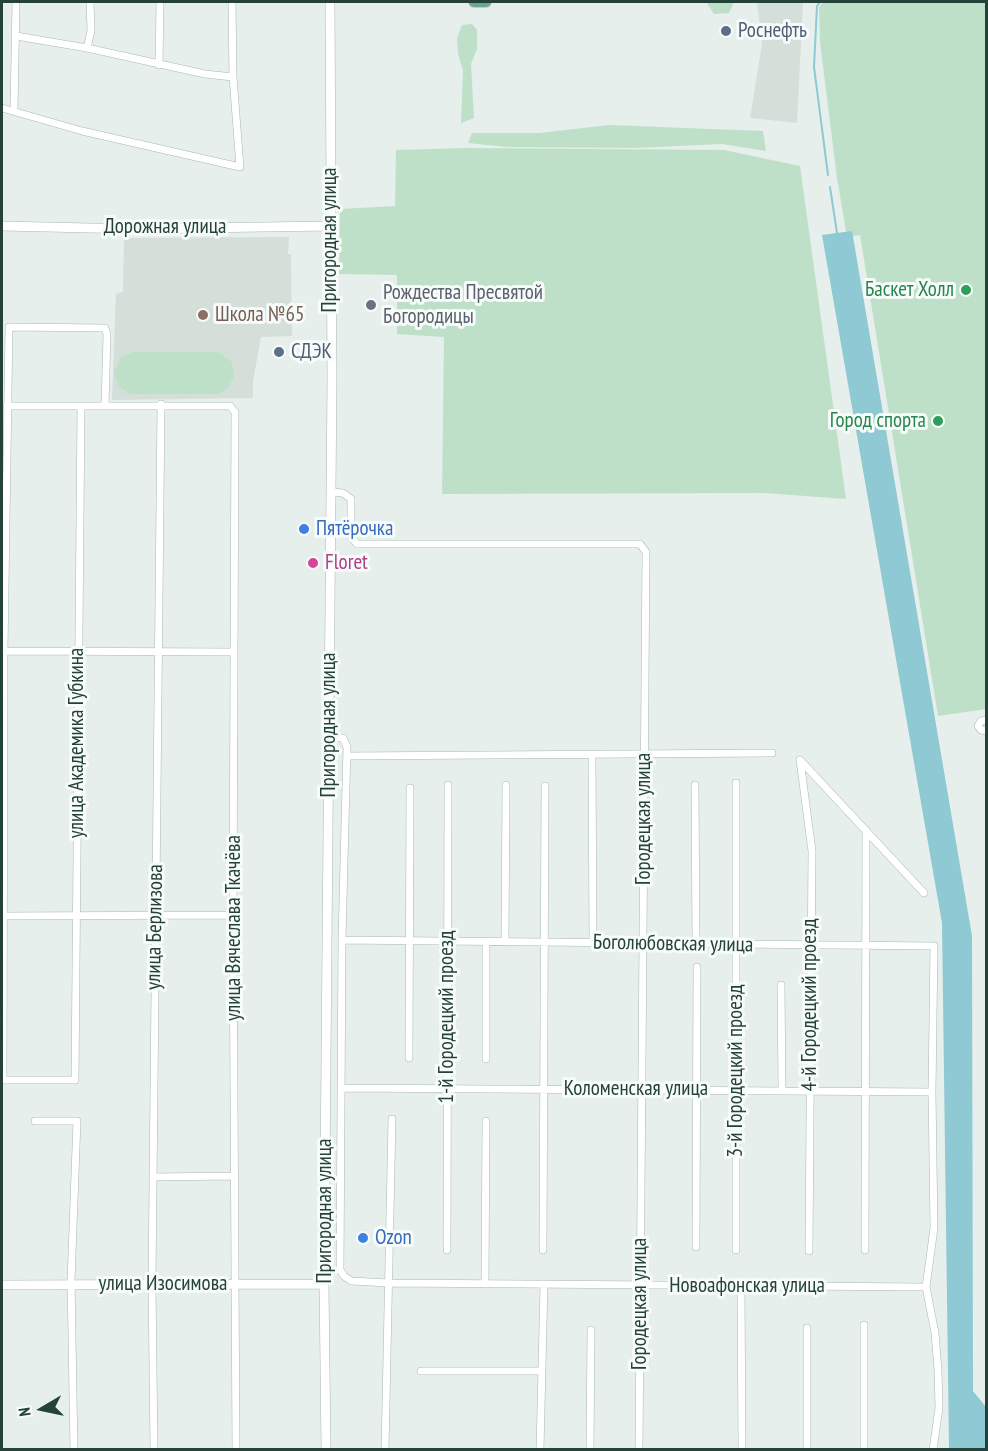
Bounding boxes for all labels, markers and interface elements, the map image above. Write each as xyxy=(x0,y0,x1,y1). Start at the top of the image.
place label: Роснефть xyxy=(738,18,807,44)
marker: Роснефть xyxy=(719,24,733,38)
street label: Пригородная улица xyxy=(317,167,343,313)
street label: Дорожная улица xyxy=(104,214,226,240)
place label: Баскет Холл xyxy=(865,277,954,303)
place label: Рождества Пресвятой Богородицы xyxy=(383,280,543,330)
marker: Баскет Холл xyxy=(959,283,973,297)
marker: Рождества Пресвятой Богородицы xyxy=(364,298,378,312)
place label: Школа №65 xyxy=(215,302,304,328)
marker: Школа №65 xyxy=(196,308,210,322)
place label: СДЭК xyxy=(291,339,332,365)
marker: СДЭК xyxy=(272,345,286,359)
place label: Город спорта xyxy=(830,408,926,434)
marker: Город спорта xyxy=(931,414,945,428)
place label: Пятёрочка xyxy=(316,516,393,542)
marker: Пятёрочка xyxy=(297,522,311,536)
place label: Floret xyxy=(325,550,368,576)
marker: Floret xyxy=(306,556,320,570)
street label: улица Академика Губкина xyxy=(64,648,90,838)
street label: Пригородная улица xyxy=(316,652,342,798)
street label: Городецкая улица xyxy=(631,753,657,885)
street label: улица Вячеслава Ткачёва xyxy=(221,835,247,1021)
street label: улица Берлизова xyxy=(141,864,169,990)
street label: 4-й Городецкий проезд xyxy=(797,919,823,1091)
street label: Боголюбовская улица xyxy=(593,930,753,958)
street label: 1-й Городецкий проезд xyxy=(434,931,460,1103)
street label: 3-й Городецкий проезд xyxy=(723,985,749,1157)
street label: Коломенская улица xyxy=(564,1076,708,1102)
street label: Пригородная улица xyxy=(312,1138,338,1284)
place label: Ozon xyxy=(375,1225,412,1251)
marker: Ozon xyxy=(356,1231,370,1245)
street label: Городецкая улица xyxy=(627,1238,653,1370)
street label: улица Изосимова xyxy=(99,1271,227,1297)
street label: Новоафонская улица xyxy=(669,1273,825,1299)
north arrow xyxy=(12,1379,72,1439)
text: N xyxy=(14,1406,35,1418)

